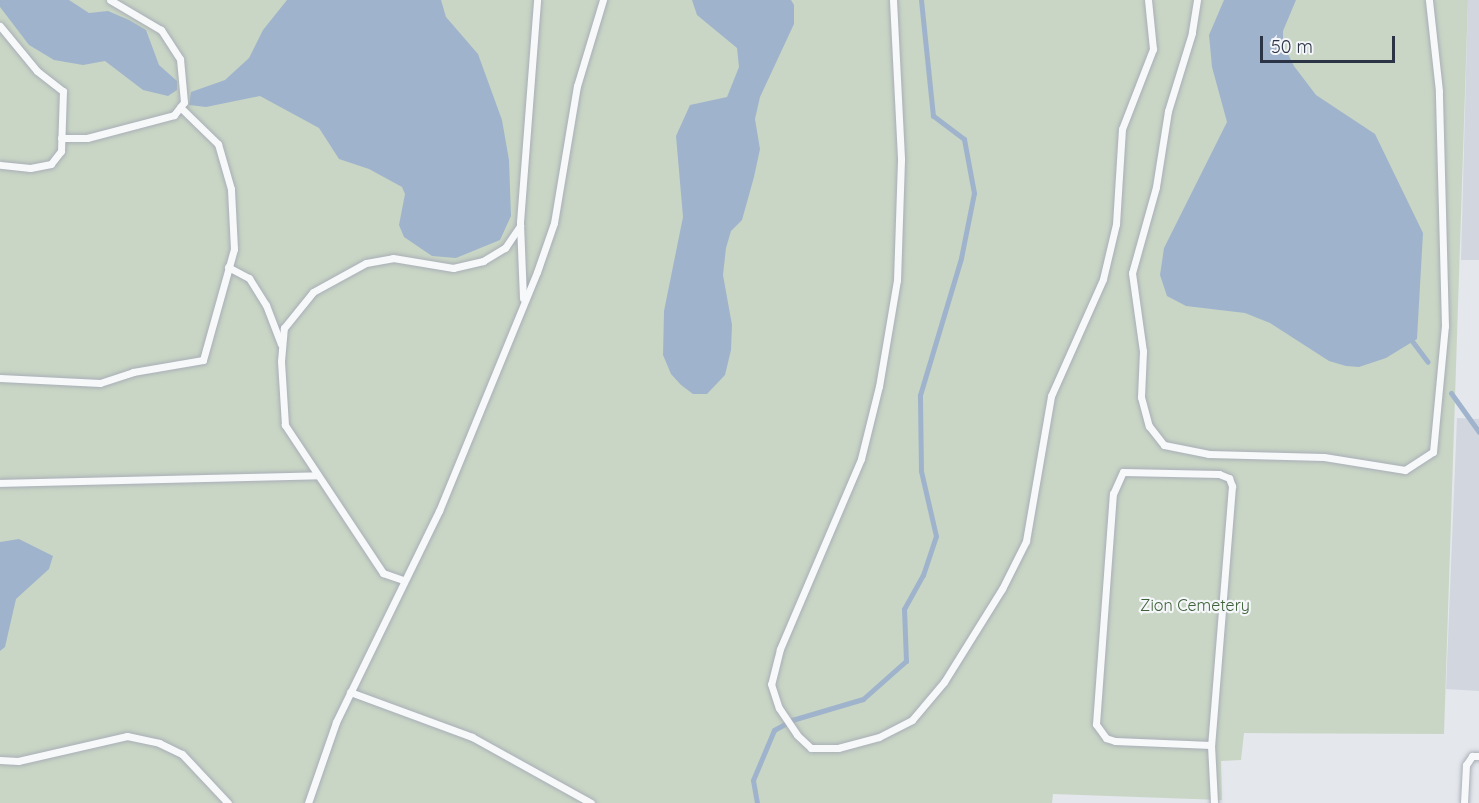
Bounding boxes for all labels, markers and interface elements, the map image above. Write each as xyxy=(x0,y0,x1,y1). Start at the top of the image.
scale bar xyxy=(1263,24,1398,62)
text: 50 m xyxy=(1271,35,1313,58)
park label: Zion Cemetery xyxy=(1140,595,1250,615)

